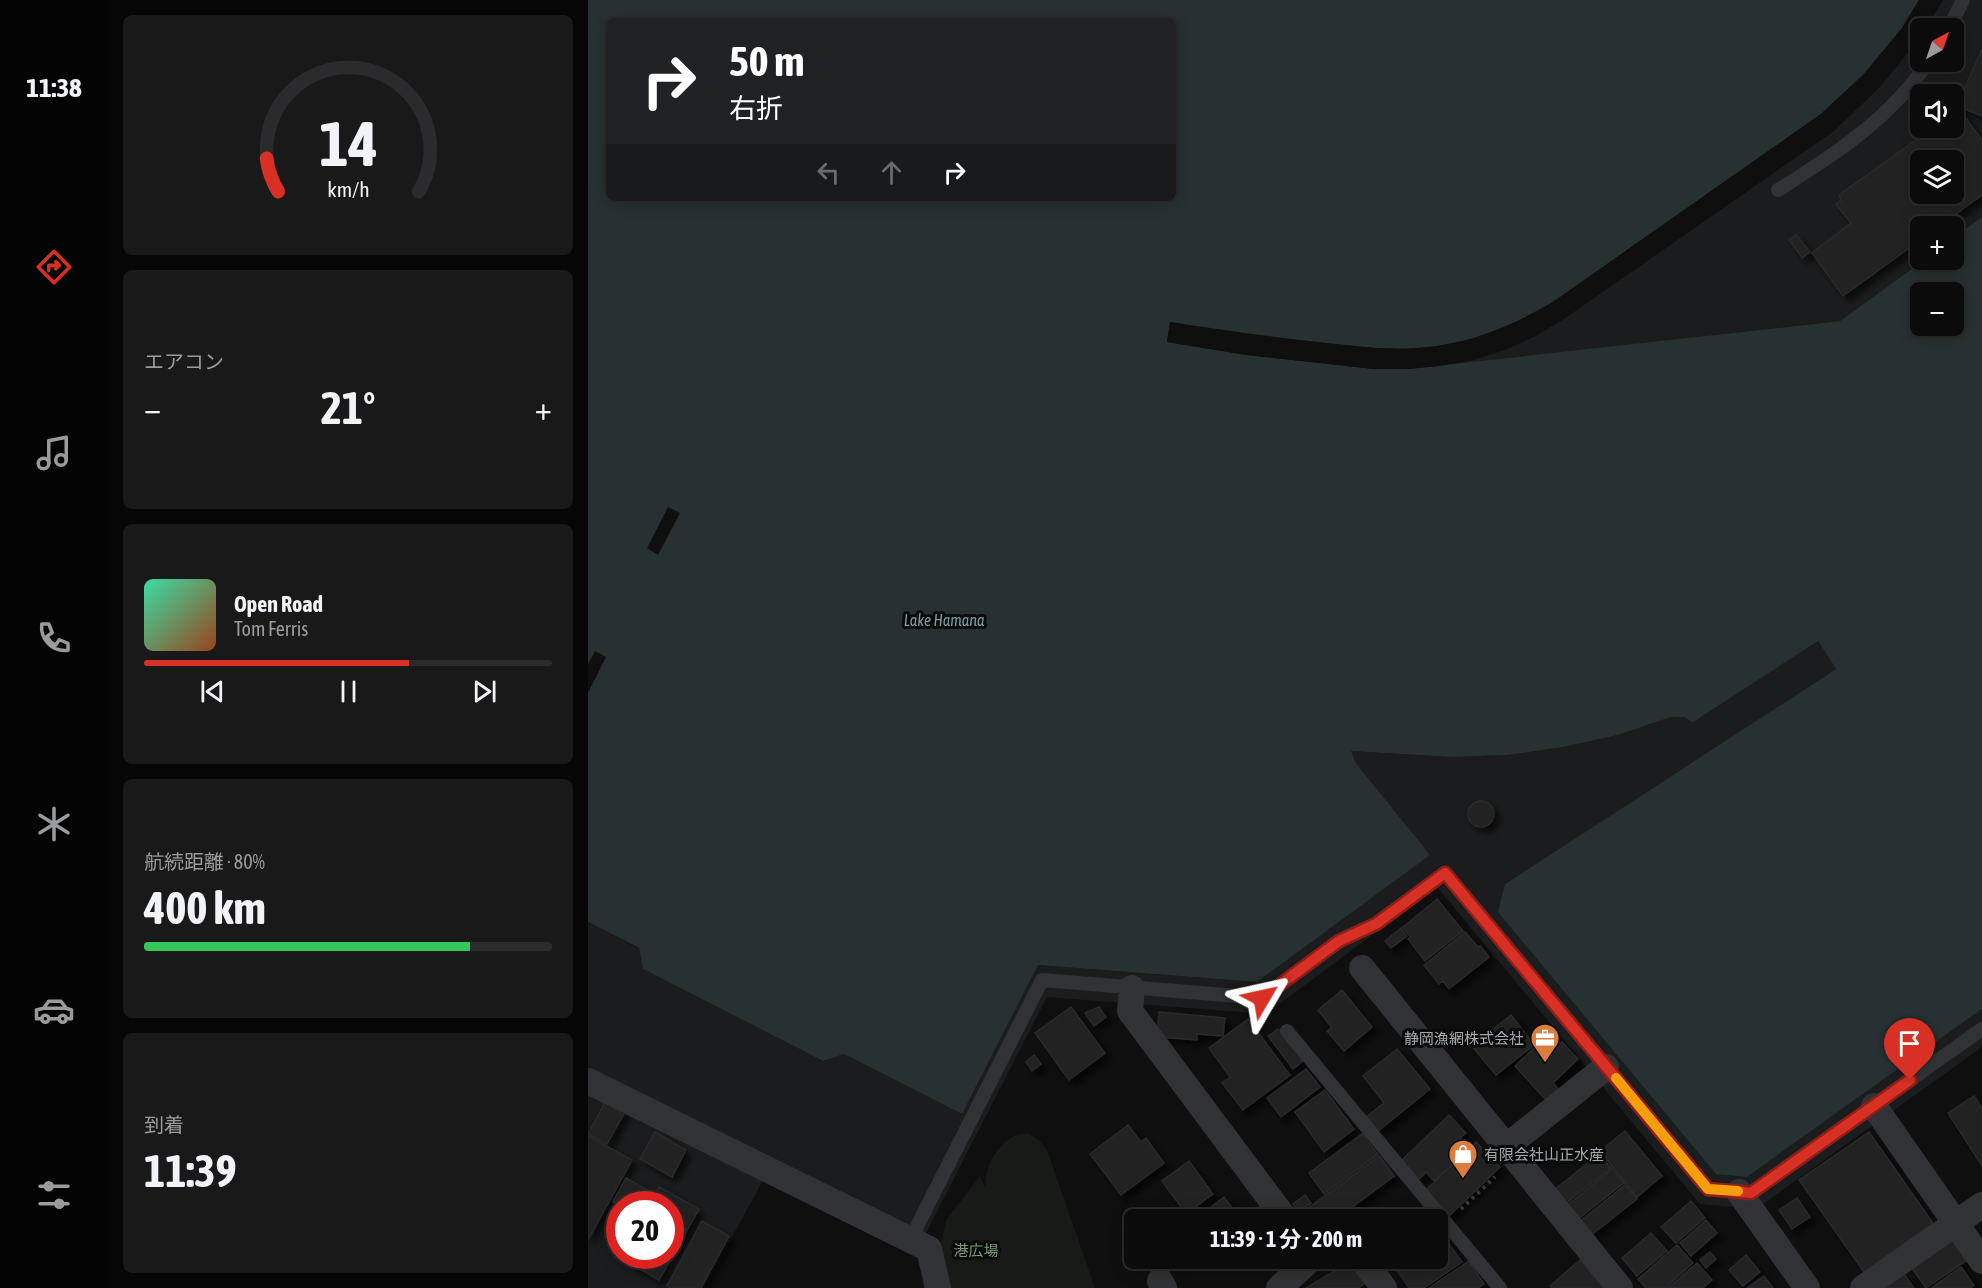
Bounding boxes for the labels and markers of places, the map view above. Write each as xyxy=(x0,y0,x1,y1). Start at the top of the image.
pin xyxy=(1884,1018,1935,1080)
office icon: 静岡漁網株式会社 xyxy=(1529,1022,1561,1064)
place label: 静岡漁網株式会社 xyxy=(1404,1030,1524,1047)
shop icon: 有限会社山正水産 xyxy=(1447,1138,1479,1180)
place label: 有限会社山正水産 xyxy=(1484,1146,1604,1163)

